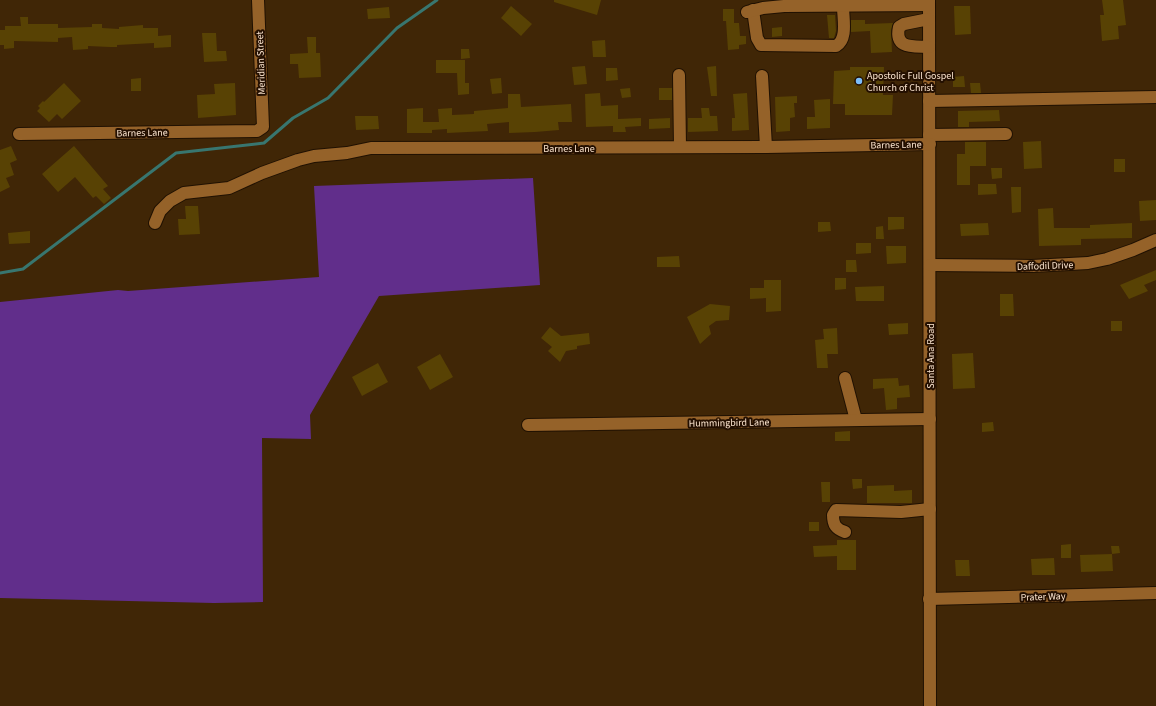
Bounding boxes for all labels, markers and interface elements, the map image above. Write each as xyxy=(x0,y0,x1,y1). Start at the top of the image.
street label: Meridian Street xyxy=(253,30,269,95)
place label: Apostolic Full Gospel Church of Christ xyxy=(867,69,954,95)
marker: Apostolic Full Gospel Church of Christ xyxy=(854,76,864,86)
street label: Barnes Lane xyxy=(116,126,168,140)
street label: Barnes Lane xyxy=(870,138,922,152)
street label: Barnes Lane xyxy=(543,142,595,156)
street label: Daffodil Drive xyxy=(1017,258,1074,274)
street label: Santa Ana Road xyxy=(924,323,938,389)
street label: Hummingbird Lane xyxy=(689,415,770,431)
street label: Prater Way xyxy=(1020,589,1066,605)

